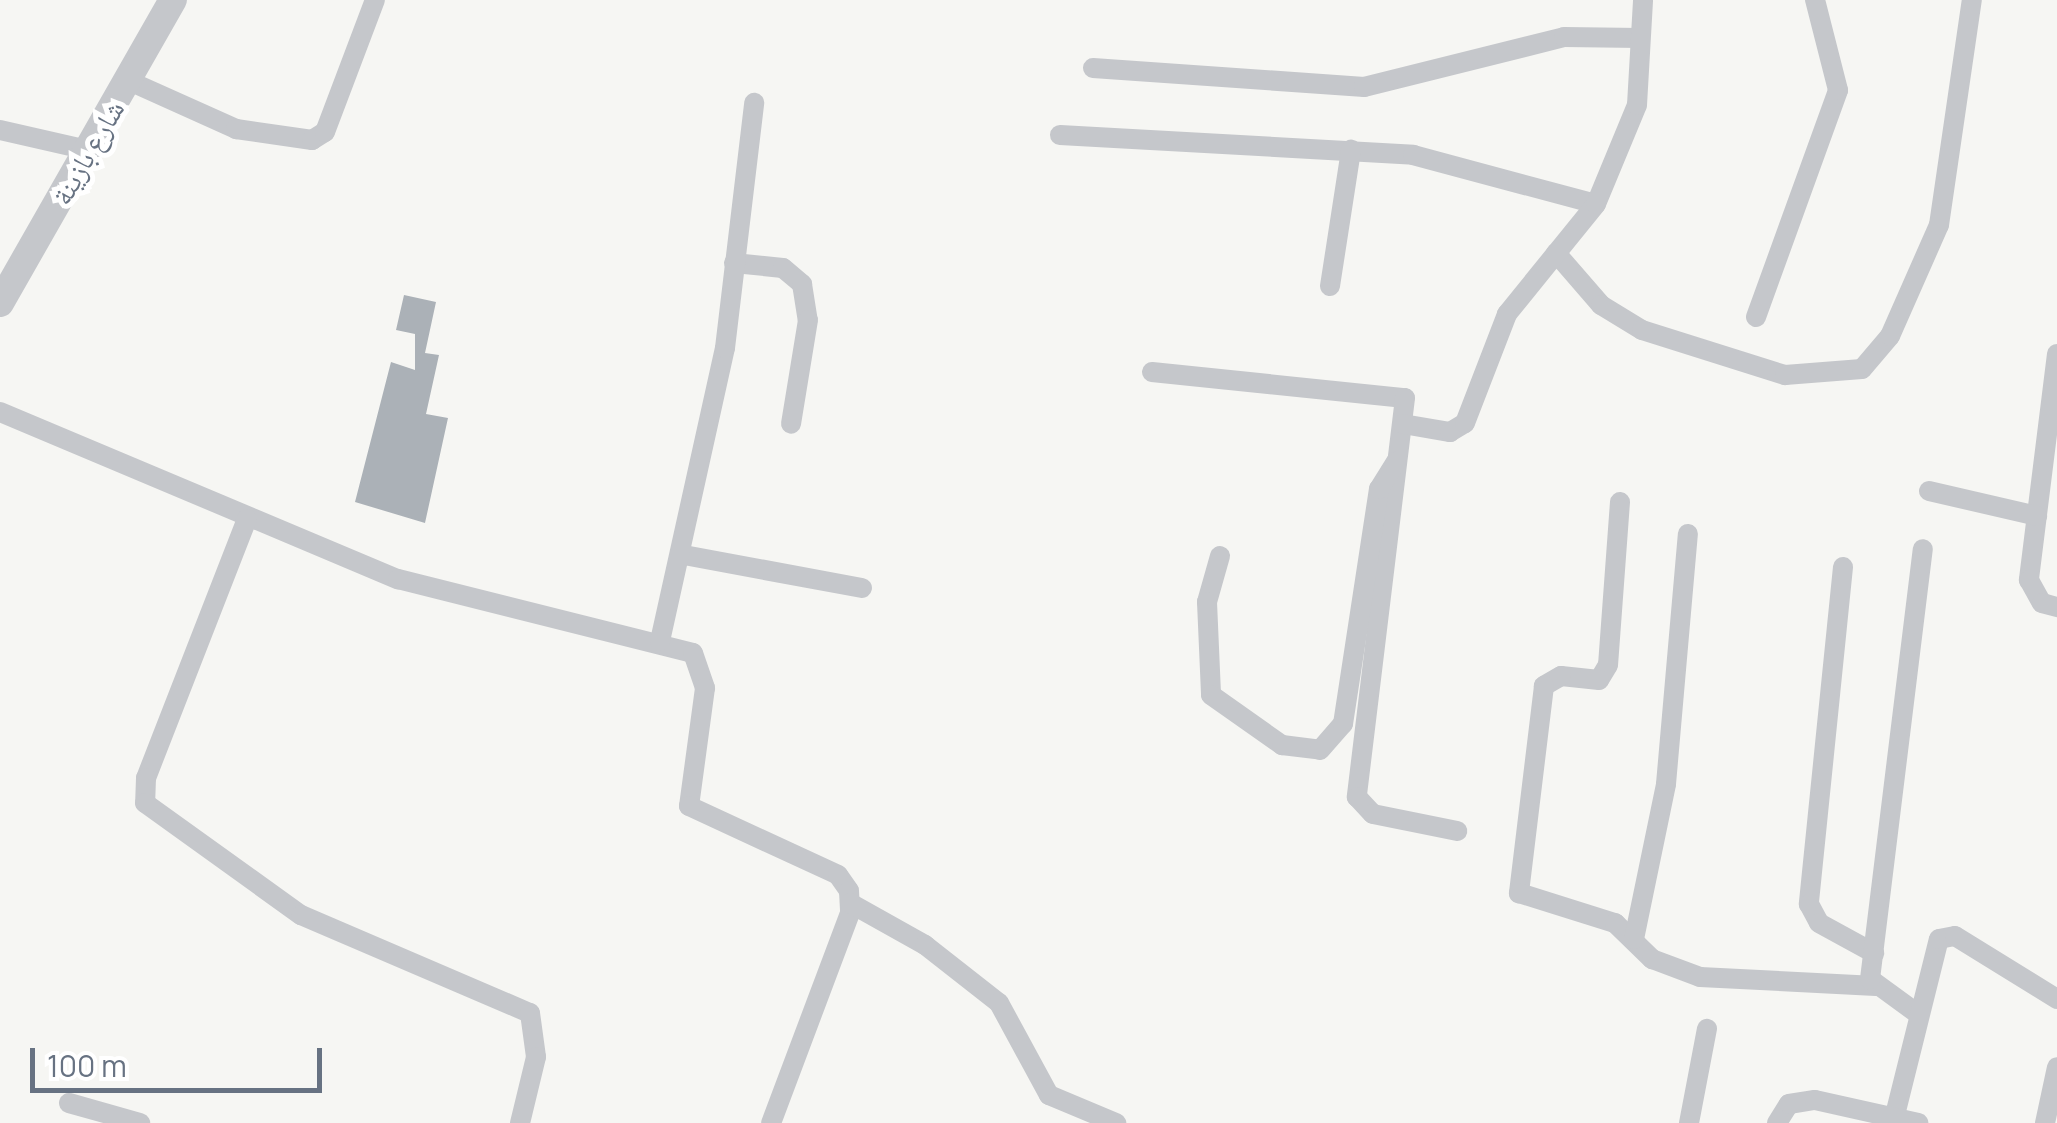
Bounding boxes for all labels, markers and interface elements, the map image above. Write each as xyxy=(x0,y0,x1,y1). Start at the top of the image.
street label: شارع بازينة xyxy=(44,94,130,210)
scale bar xyxy=(35,1028,328,1090)
text: 100 m xyxy=(47,1045,127,1086)

